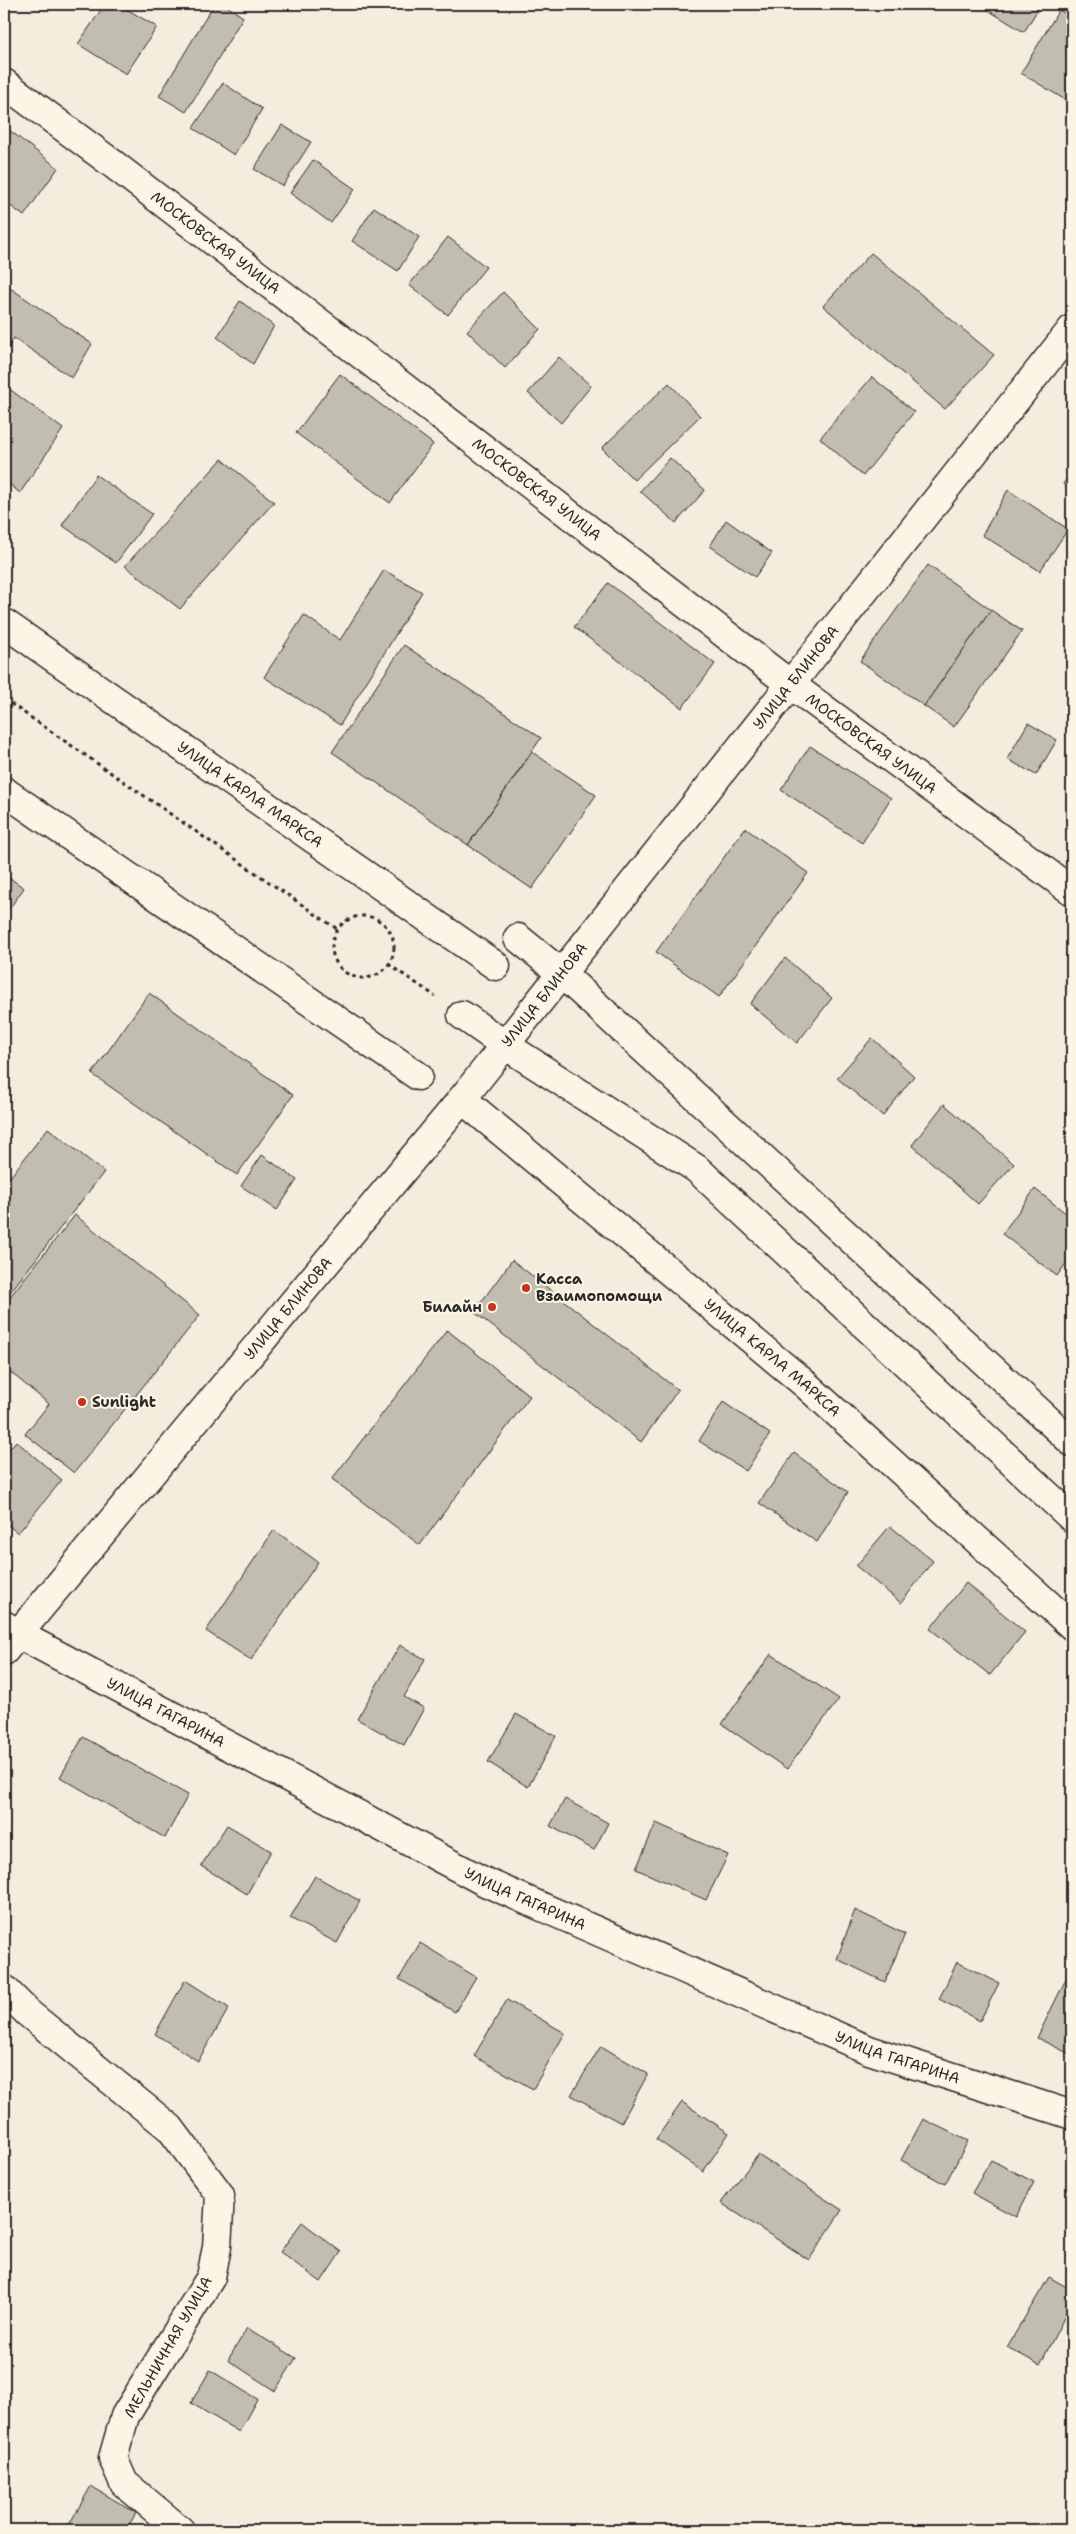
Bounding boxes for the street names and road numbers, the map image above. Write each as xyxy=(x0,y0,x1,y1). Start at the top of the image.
street label: МОСКОВСКАЯ УЛИЦА xyxy=(147,187,284,299)
street label: МОСКОВСКАЯ УЛИЦА xyxy=(468,433,605,545)
street label: УЛИЦА БЛИНОВА xyxy=(748,621,843,734)
street label: МОСКОВСКАЯ УЛИЦА xyxy=(801,689,941,798)
street label: УЛИЦА КАРЛА МАРКСА xyxy=(173,737,327,852)
street label: УЛИЦА БЛИНОВА xyxy=(497,939,592,1051)
street label: УЛИЦА БЛИНОВА xyxy=(240,1253,337,1364)
street label: УЛИЦА КАРЛА МАРКСА xyxy=(700,1294,845,1421)
street label: УЛИЦА ГАГАРИНА xyxy=(103,1673,228,1752)
street label: УЛИЦА ГАГАРИНА xyxy=(461,1863,589,1935)
street label: УЛИЦА ГАГАРИНА xyxy=(832,2026,963,2089)
street label: МЕЛЬНИЧНАЯ УЛИЦА xyxy=(119,2272,217,2421)

